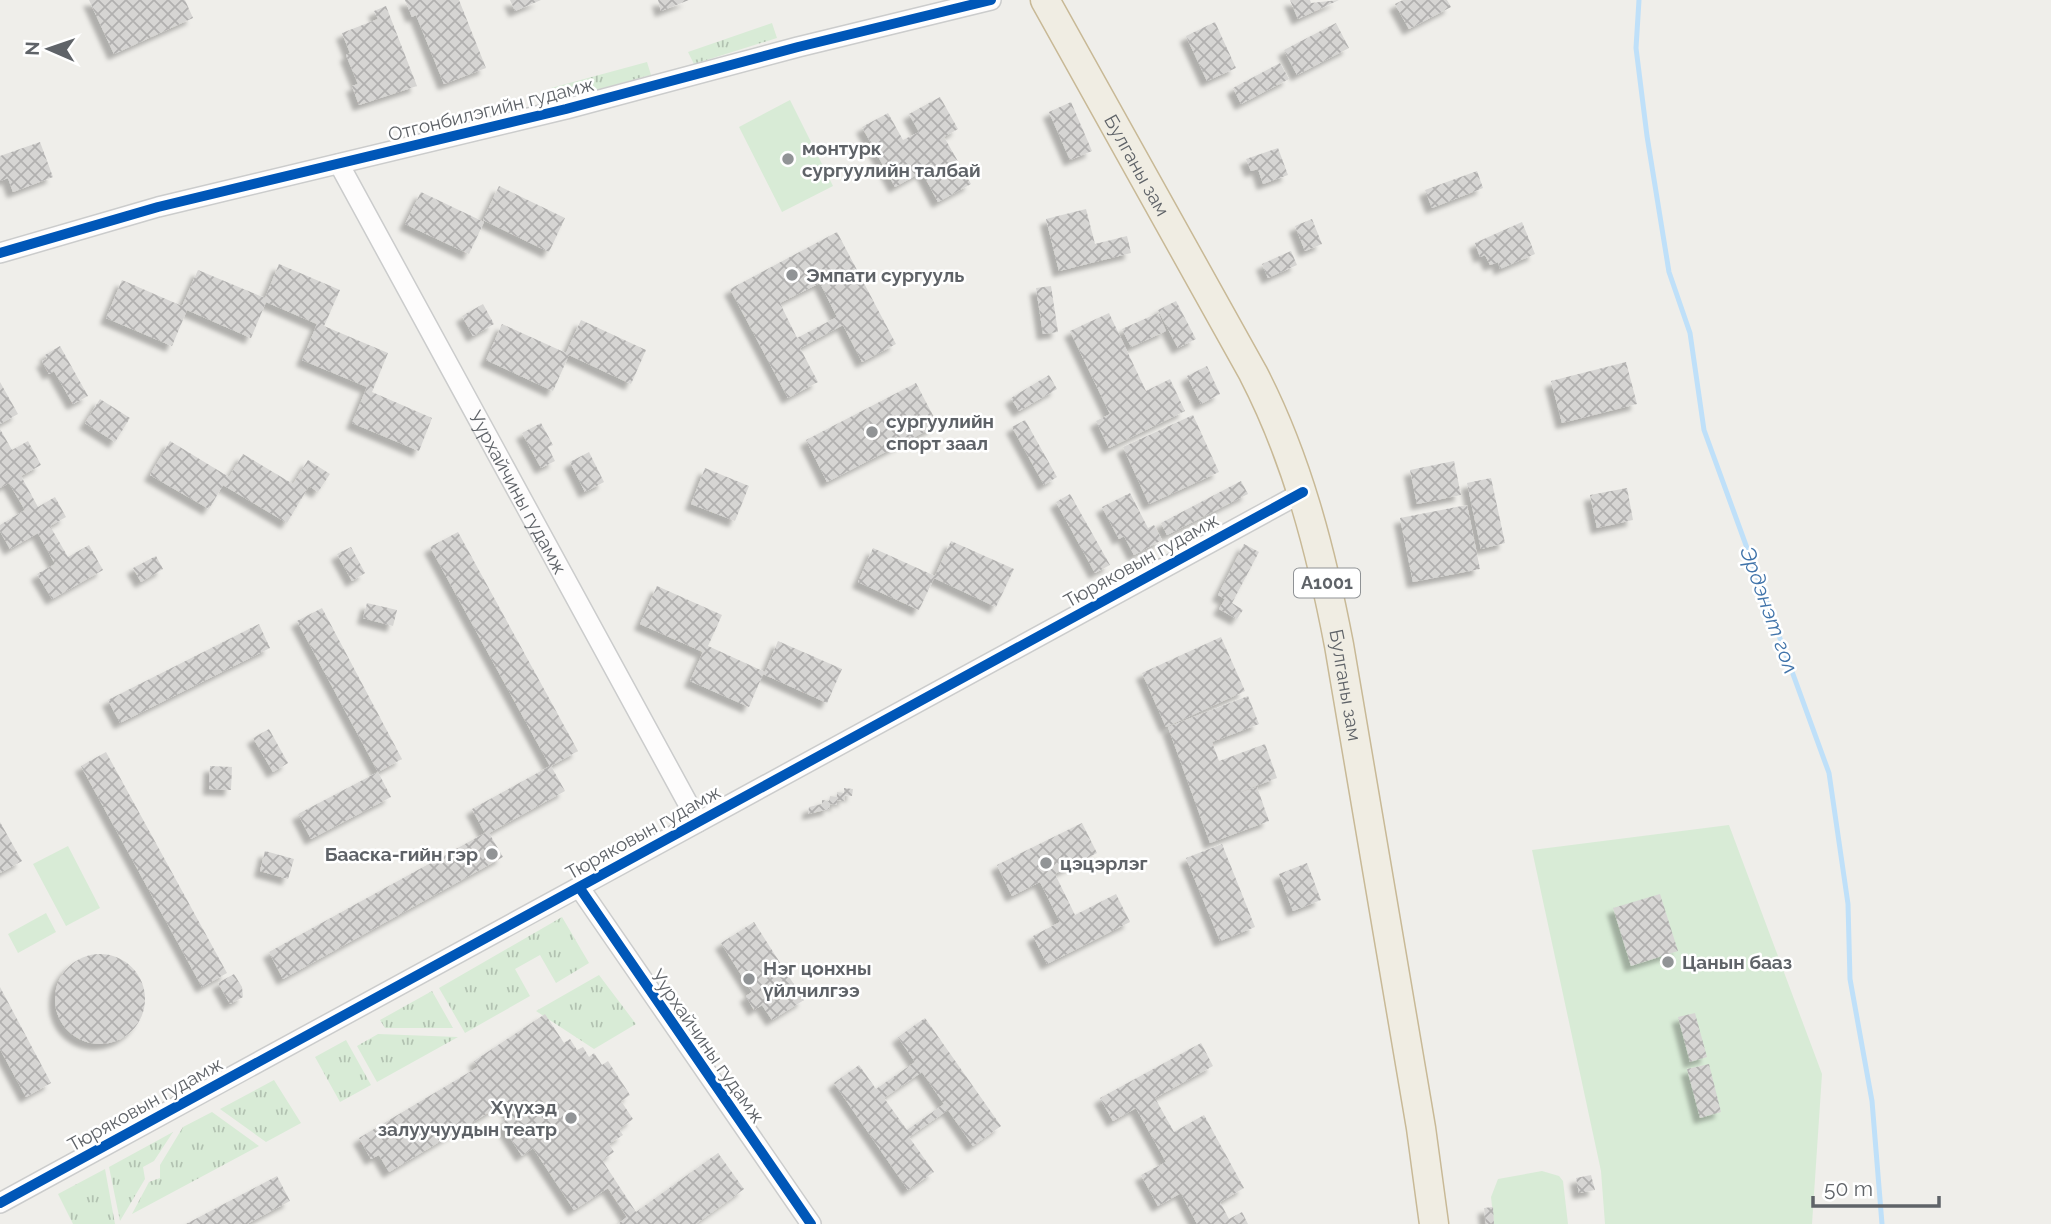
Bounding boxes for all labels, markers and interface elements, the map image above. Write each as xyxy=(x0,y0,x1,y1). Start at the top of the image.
north arrow xyxy=(14,14,84,84)
text: N xyxy=(21,41,43,56)
street label: Отгонбилэгийн гудамж xyxy=(386,73,596,145)
street label: Булганы зам xyxy=(1100,110,1174,220)
place label: монтурк сургуулийн талбай xyxy=(802,137,981,181)
marker: монтурк сургуулийн талбай xyxy=(780,151,796,167)
place label: Эмпати сургууль xyxy=(806,264,964,286)
marker: Эмпати сургууль xyxy=(784,267,800,283)
street label: Уурхайчины гудамж xyxy=(465,407,572,578)
place label: сургуулийн спорт заал xyxy=(886,410,994,454)
marker: сургуулийн спорт заал xyxy=(864,424,880,440)
street label: Тюряковын гудамж xyxy=(1060,508,1222,612)
water label: Эрдэнэт гол xyxy=(1735,543,1804,677)
road number: A1001 xyxy=(1294,568,1360,598)
street label: Булганы зам xyxy=(1325,627,1366,743)
street label: Тюряковын гудамж xyxy=(562,780,724,884)
place label: Бааска-гийн гэр xyxy=(325,843,478,865)
marker: Бааска-гийн гэр xyxy=(484,846,500,862)
place label: цэцэрлэг xyxy=(1060,852,1148,874)
marker: цэцэрлэг xyxy=(1038,855,1054,871)
place label: Цанын бааз xyxy=(1682,951,1792,973)
marker: Цанын бааз xyxy=(1660,954,1676,970)
place label: Нэг цонхны үйлчилгээ xyxy=(763,957,871,1001)
street label: Уурхайчины гудамж xyxy=(647,965,769,1127)
marker: Нэг цонхны үйлчилгээ xyxy=(741,971,757,987)
street label: Тюряковын гудамж xyxy=(64,1052,226,1156)
place label: Хүүхэд залуучуудын театр xyxy=(378,1096,557,1140)
marker: Хүүхэд залуучуудын театр xyxy=(563,1110,579,1126)
scale bar xyxy=(1813,1164,1939,1208)
text: 50 m xyxy=(1824,1176,1873,1201)

